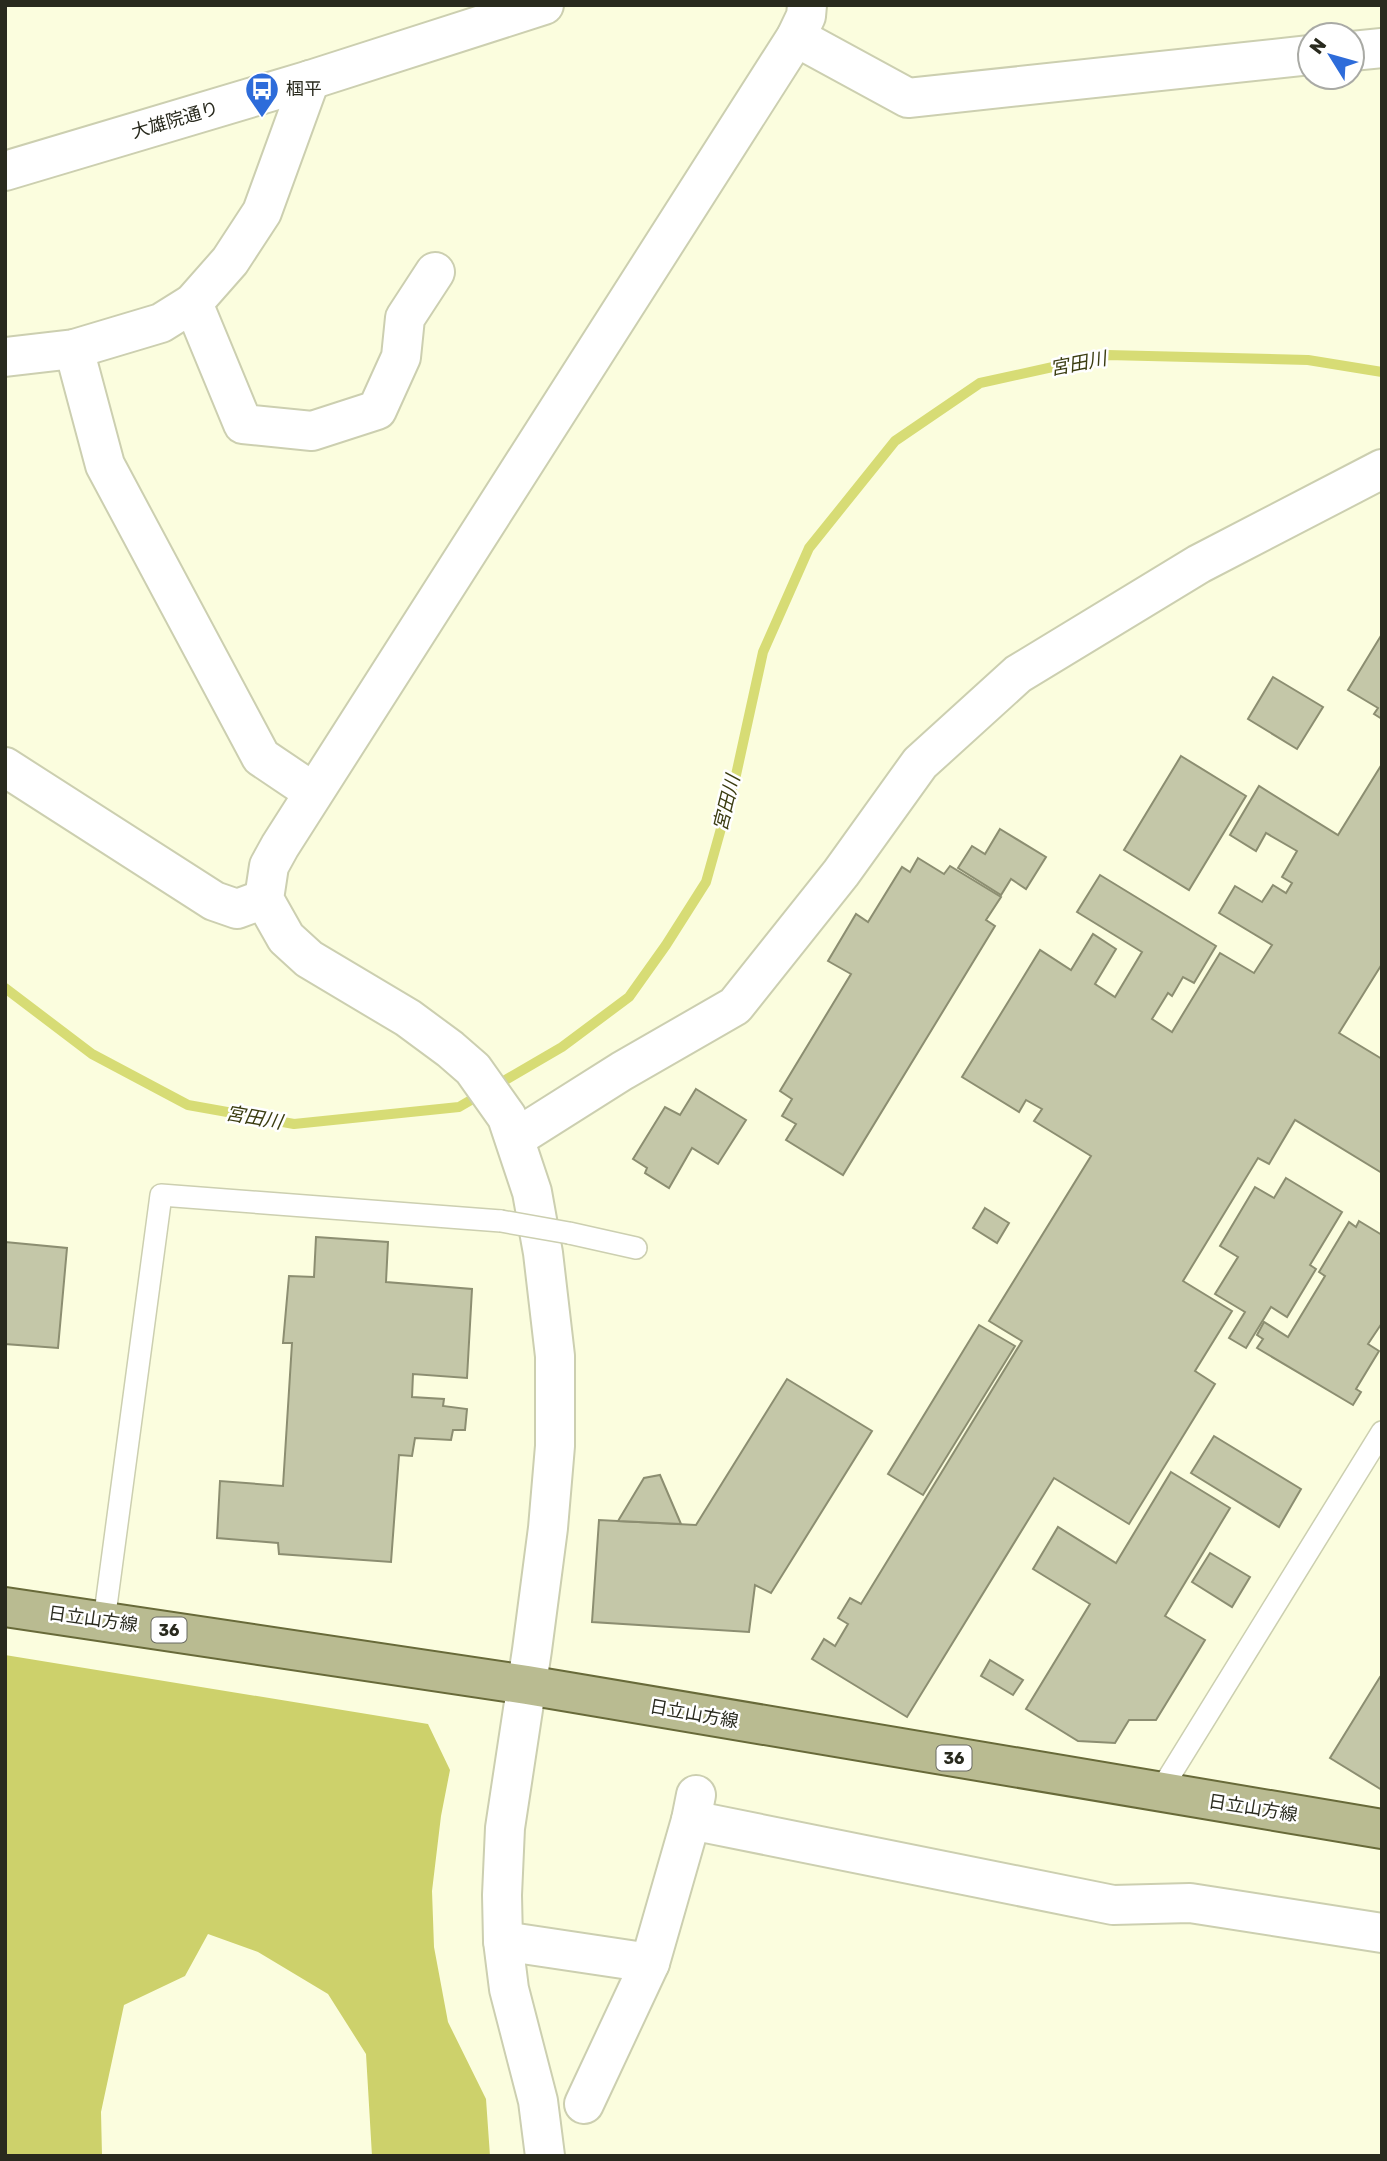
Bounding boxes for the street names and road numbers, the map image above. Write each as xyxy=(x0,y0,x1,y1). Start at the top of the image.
street label: 大雄院通り xyxy=(129,97,221,143)
street label: 日立山方線 xyxy=(47,1602,139,1636)
road number: 36 xyxy=(152,1618,186,1642)
street label: 日立山方線 xyxy=(648,1695,740,1733)
road number: 36 xyxy=(936,1746,972,1770)
street label: 日立山方線 xyxy=(1207,1790,1299,1826)

